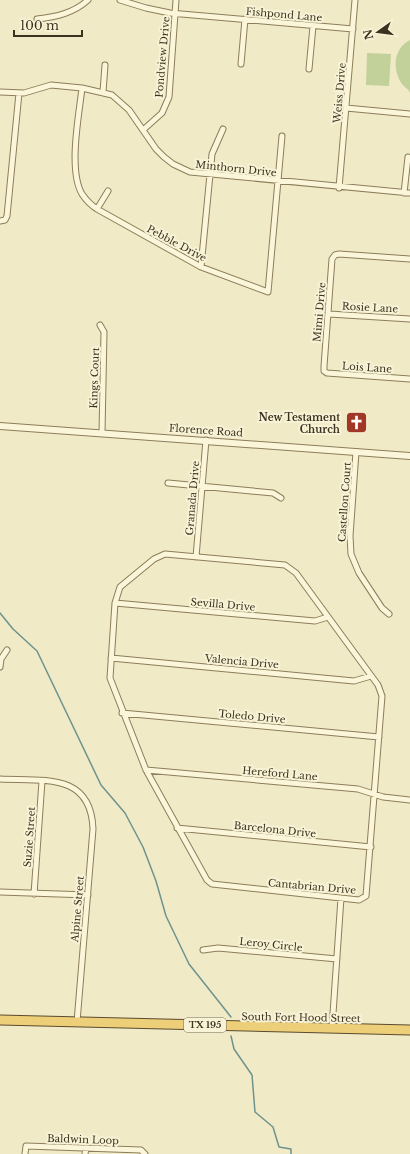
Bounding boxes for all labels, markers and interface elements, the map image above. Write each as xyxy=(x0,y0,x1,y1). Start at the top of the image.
street label: Fishpond Lane xyxy=(245,5,323,24)
scale bar xyxy=(14,12,82,38)
north arrow xyxy=(358,12,398,52)
street label: Pondview Drive xyxy=(152,16,173,98)
text: 100 m xyxy=(20,18,59,33)
text: N xyxy=(360,27,376,41)
street label: Weiss Drive xyxy=(330,62,349,125)
street label: Minthorn Drive xyxy=(195,158,277,179)
street label: Pebble Drive xyxy=(145,222,209,265)
street label: Mimi Drive xyxy=(310,281,329,342)
street label: Rosie Lane xyxy=(342,300,399,315)
street label: Kings Court xyxy=(87,347,102,409)
street label: Lois Lane xyxy=(342,359,393,376)
church icon: New Testament Church xyxy=(343,410,369,436)
place label: New Testament Church xyxy=(259,411,341,436)
street label: Florence Road xyxy=(168,421,244,440)
street label: Granada Drive xyxy=(183,460,202,536)
street label: Castellon Court xyxy=(335,461,354,543)
street label: Sevilla Drive xyxy=(190,595,256,614)
street label: Valencia Drive xyxy=(204,652,280,671)
street label: Toledo Drive xyxy=(218,707,286,726)
street label: Hereford Lane xyxy=(242,764,318,783)
street label: Suzie Street xyxy=(21,806,38,868)
street label: Barcelona Drive xyxy=(233,819,317,840)
street label: Alpine Street xyxy=(68,875,87,944)
street label: Cantabrian Drive xyxy=(267,876,357,897)
street label: Leroy Circle xyxy=(239,935,303,954)
street label: South Fort Hood Street xyxy=(241,1010,361,1025)
road number: TX 195 xyxy=(184,1018,226,1032)
street label: Baldwin Loop xyxy=(47,1132,119,1147)

